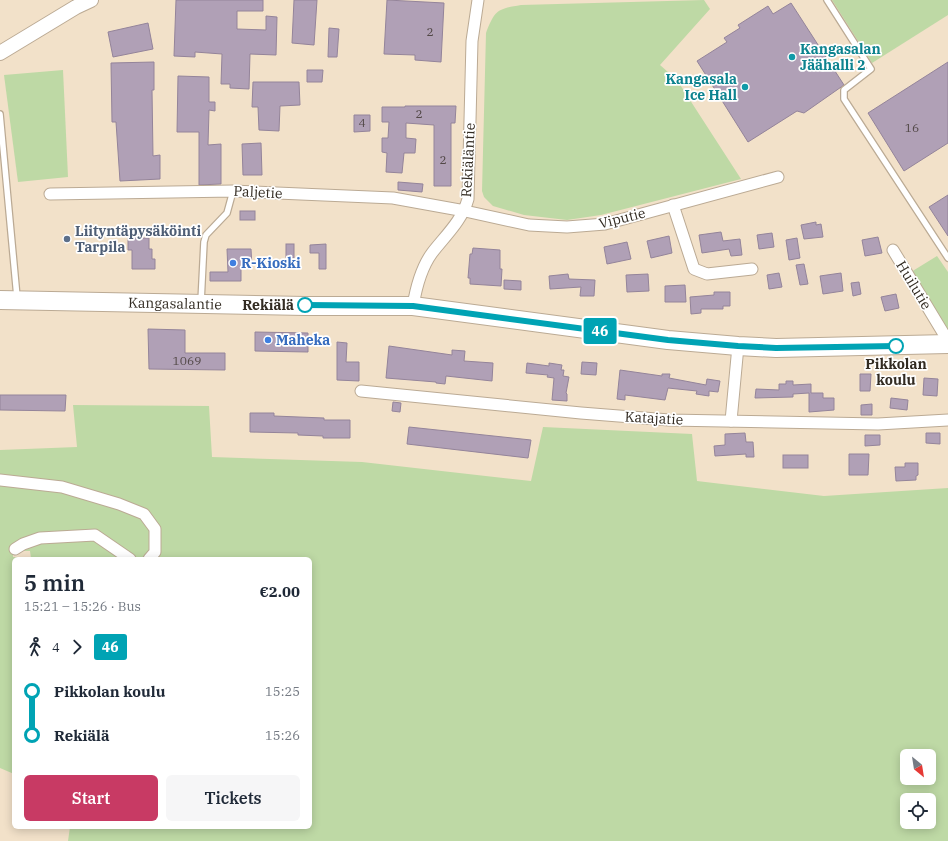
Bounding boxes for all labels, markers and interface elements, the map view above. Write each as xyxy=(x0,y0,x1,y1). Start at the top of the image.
house number: 2 xyxy=(426,24,434,39)
place label: Kangasalan Jäähalli 2 xyxy=(800,40,881,74)
marker: Kangasalan Jäähalli 2 xyxy=(787,52,797,62)
place label: Kangasala Ice Hall xyxy=(665,70,737,104)
marker: Kangasala Ice Hall xyxy=(740,82,750,92)
house number: 2 xyxy=(415,106,423,121)
house number: 4 xyxy=(358,115,366,130)
house number: 16 xyxy=(905,120,919,135)
street label: Rekiäläntie xyxy=(457,122,479,198)
house number: 2 xyxy=(439,152,447,167)
street label: Paljetie xyxy=(233,182,283,202)
street label: Viputie xyxy=(597,204,647,232)
place label: Liityntäpysäköinti Tarpila xyxy=(75,222,201,256)
marker: Liityntäpysäköinti Tarpila xyxy=(62,234,72,244)
place label: R-Kioski xyxy=(241,254,301,272)
street label: Huilutie xyxy=(892,257,936,313)
marker: R-Kioski xyxy=(228,258,238,268)
street label: Kangasalantie xyxy=(128,294,222,313)
place label: Rekiälä xyxy=(242,296,294,314)
marker: Rekiälä xyxy=(297,297,313,313)
line badge: 46 xyxy=(582,318,618,344)
text: 46 xyxy=(592,322,608,340)
place label: Maheka xyxy=(276,331,330,349)
marker: Maheka xyxy=(263,335,273,345)
marker: Pikkolan koulu xyxy=(888,338,904,354)
house number: 1069 xyxy=(173,353,201,368)
place label: Pikkolan koulu xyxy=(865,355,927,389)
street label: Katajatie xyxy=(624,407,684,429)
text: 5 min xyxy=(24,568,85,597)
text: €2.00 xyxy=(259,582,300,601)
text: 15:21 – 15:26 · Bus xyxy=(24,598,141,615)
icon: walk xyxy=(24,636,46,658)
icon: forward xyxy=(66,636,88,658)
text: 46 xyxy=(102,638,119,656)
text: 4 xyxy=(52,639,60,656)
text: Pikkolan koulu xyxy=(54,682,165,701)
text: 15:25 xyxy=(265,683,300,700)
text: Rekiälä xyxy=(54,726,110,745)
text: 15:26 xyxy=(265,727,300,744)
north arrow xyxy=(900,749,936,785)
map controls xyxy=(900,749,936,829)
button: Start xyxy=(24,775,158,821)
button: Tickets xyxy=(166,775,300,821)
button: locate xyxy=(900,793,936,829)

